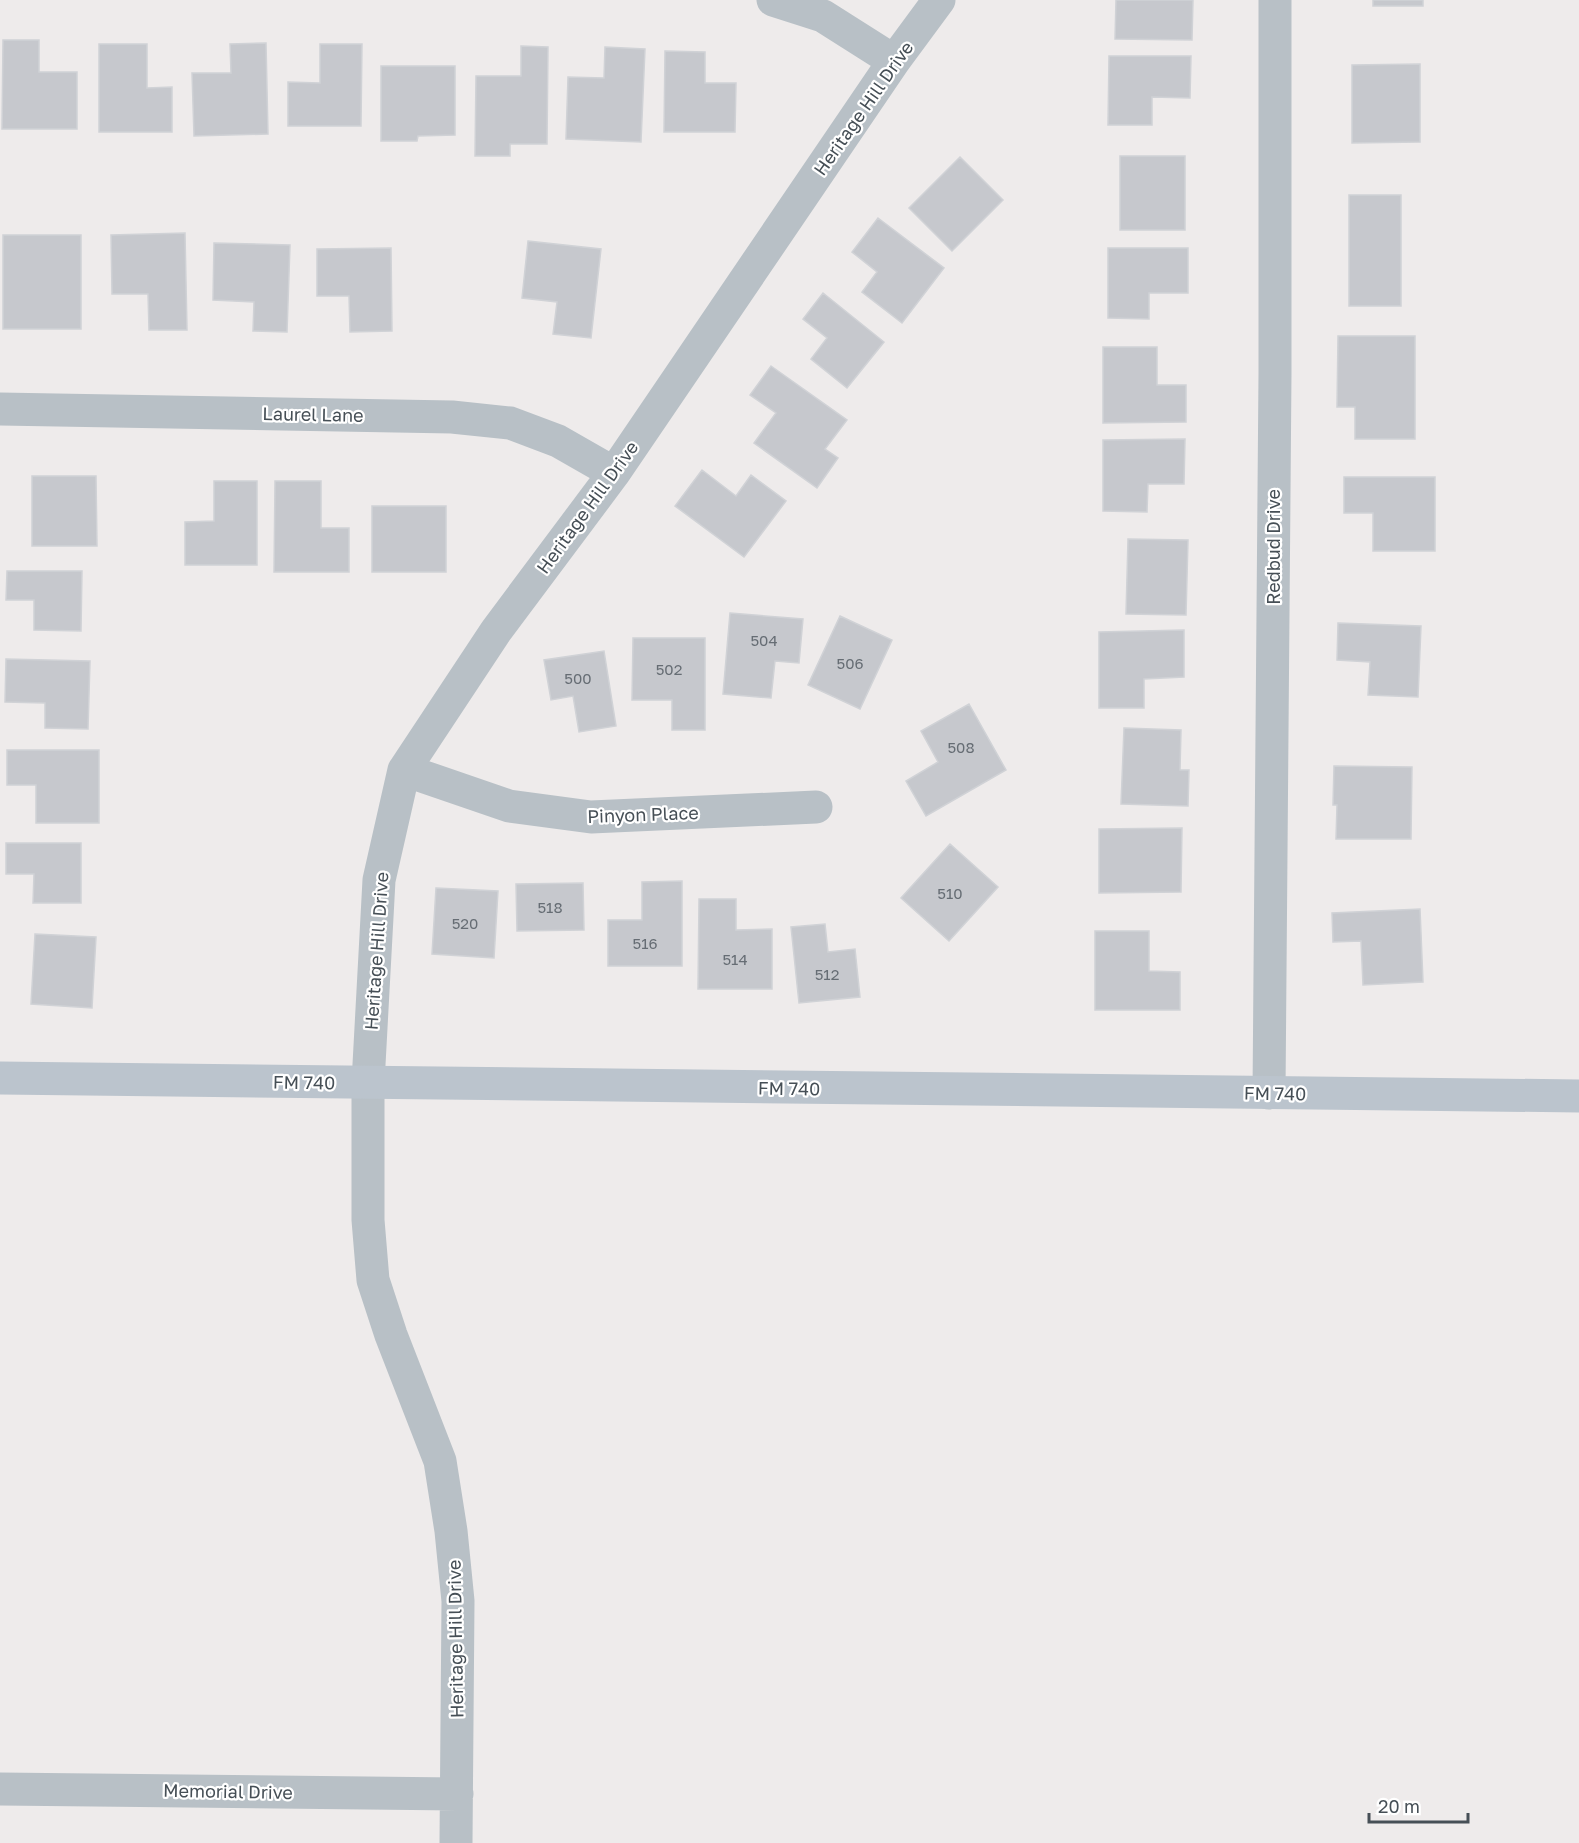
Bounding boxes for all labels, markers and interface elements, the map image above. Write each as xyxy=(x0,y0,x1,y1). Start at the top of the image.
street label: Heritage Hill Drive xyxy=(809,37,917,179)
street label: Laurel Lane xyxy=(262,402,364,426)
street label: Heritage Hill Drive xyxy=(532,436,642,578)
street label: Redbud Drive xyxy=(1262,489,1284,605)
house number: 504 xyxy=(750,631,778,649)
house number: 506 xyxy=(836,654,864,672)
house number: 502 xyxy=(656,660,682,678)
house number: 500 xyxy=(564,669,592,687)
house number: 508 xyxy=(947,738,975,756)
street label: Pinyon Place xyxy=(587,801,699,827)
street label: Heritage Hill Drive xyxy=(359,871,393,1031)
house number: 510 xyxy=(937,884,963,902)
house number: 518 xyxy=(537,898,563,916)
house number: 520 xyxy=(452,914,478,932)
house number: 516 xyxy=(632,934,658,952)
house number: 514 xyxy=(722,950,748,968)
house number: 512 xyxy=(815,965,839,983)
street label: FM 740 xyxy=(273,1070,335,1094)
street label: FM 740 xyxy=(758,1076,820,1100)
street label: FM 740 xyxy=(1244,1081,1306,1105)
street label: Heritage Hill Drive xyxy=(443,1560,467,1718)
street label: Memorial Drive xyxy=(163,1779,293,1803)
scale bar xyxy=(1369,1786,1468,1824)
text: 20 m xyxy=(1378,1795,1420,1817)

